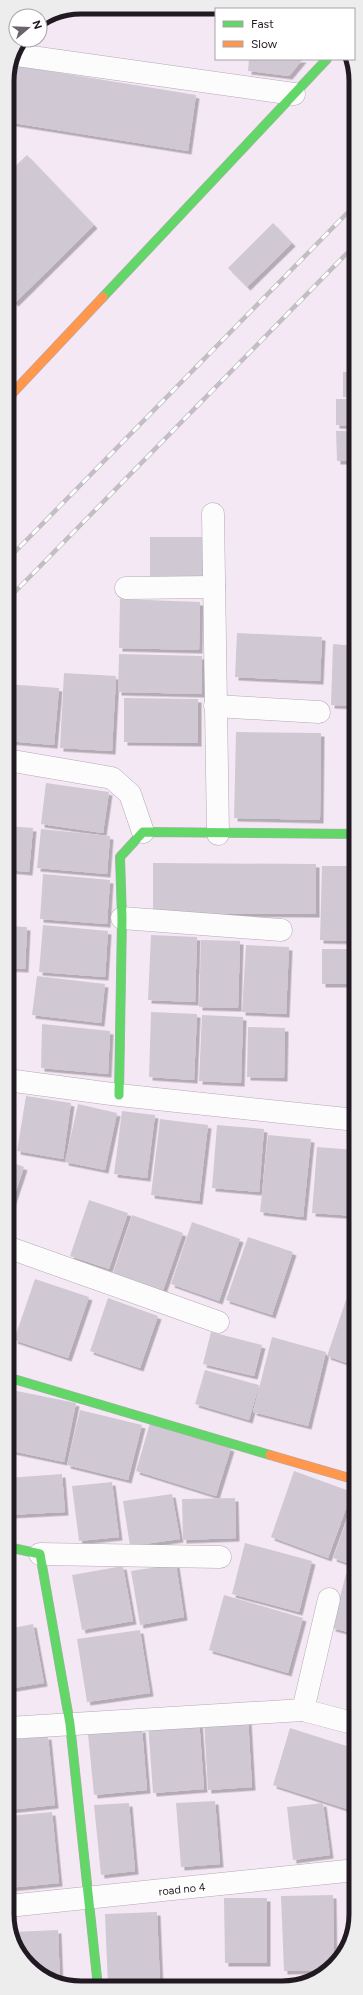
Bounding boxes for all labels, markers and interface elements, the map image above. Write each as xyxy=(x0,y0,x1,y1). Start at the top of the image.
north arrow xyxy=(8,8,48,48)
legend xyxy=(215,8,355,60)
text: Fast xyxy=(251,17,274,31)
text: N xyxy=(29,19,45,31)
text: Slow xyxy=(251,37,278,51)
street label: road no 4 xyxy=(158,1881,206,1898)

